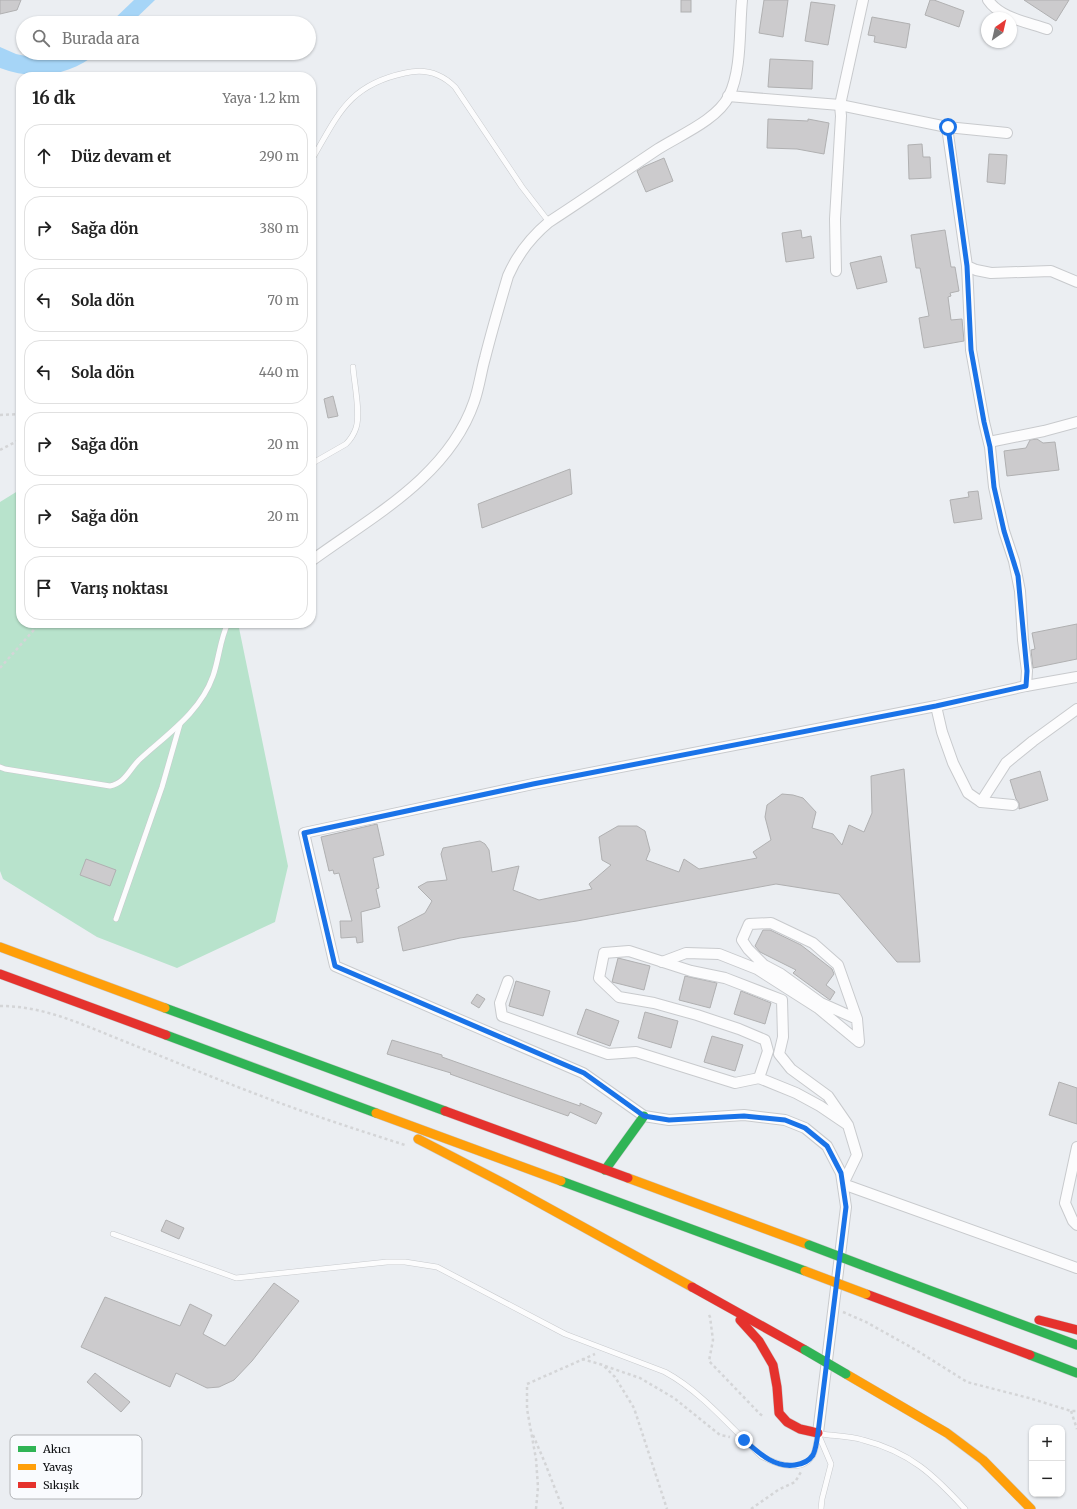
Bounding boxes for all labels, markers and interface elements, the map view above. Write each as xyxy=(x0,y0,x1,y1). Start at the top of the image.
north arrow xyxy=(981,12,1017,48)
search box xyxy=(16,16,316,60)
icon: search xyxy=(30,27,52,49)
text: Burada ara xyxy=(62,29,140,48)
text: 16 dk xyxy=(32,87,75,109)
text: Yaya · 1.2 km xyxy=(223,90,300,107)
route start xyxy=(939,118,957,136)
icon: ahead xyxy=(33,145,55,167)
text: Düz devam et xyxy=(71,147,171,166)
text: 290 m xyxy=(259,148,299,165)
icon: right xyxy=(33,217,55,239)
text: Sağa dön xyxy=(71,219,138,238)
text: 380 m xyxy=(260,220,299,237)
icon: left xyxy=(33,289,55,311)
text: Sola dön xyxy=(71,291,134,310)
text: 70 m xyxy=(268,292,299,309)
icon: left xyxy=(33,361,55,383)
text: Sola dön xyxy=(71,363,134,382)
text: 440 m xyxy=(259,364,299,381)
icon: right xyxy=(33,433,55,455)
text: Sağa dön xyxy=(71,435,138,454)
text: 20 m xyxy=(267,436,299,453)
icon: right xyxy=(33,505,55,527)
text: Sağa dön xyxy=(71,507,138,526)
text: 20 m xyxy=(267,508,299,525)
icon: arrive xyxy=(33,577,55,599)
text: Varış noktası xyxy=(71,579,168,598)
map controls xyxy=(1029,1425,1065,1497)
button: + xyxy=(1029,1425,1065,1461)
route end xyxy=(735,1431,753,1449)
legend xyxy=(10,1435,142,1499)
text: Akıcı xyxy=(42,1442,71,1456)
text: Yavaş xyxy=(42,1460,73,1474)
button: − xyxy=(1029,1461,1065,1497)
text: Sıkışık xyxy=(43,1478,79,1492)

